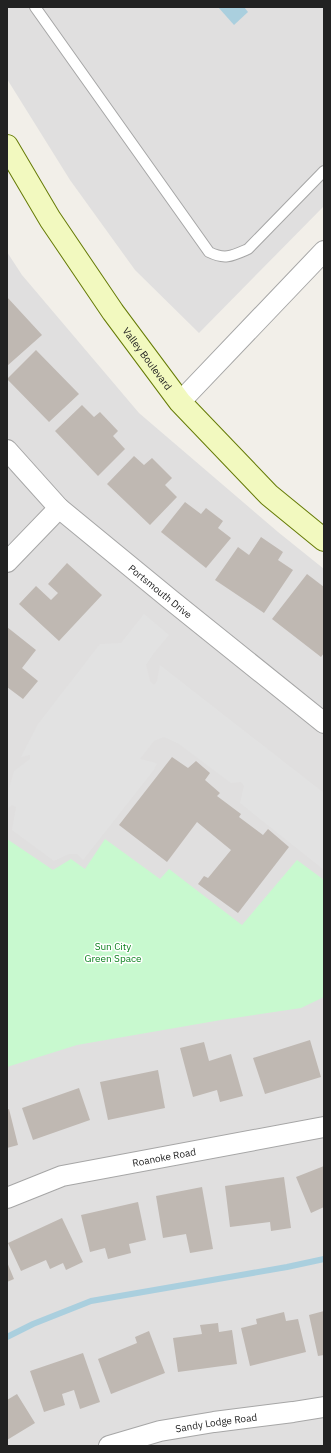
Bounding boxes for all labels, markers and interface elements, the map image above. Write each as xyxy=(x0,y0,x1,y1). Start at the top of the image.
street label: Valley Boulevard xyxy=(120,325,175,392)
street label: Portsmouth Drive xyxy=(126,561,195,621)
park label: Sun City Green Space xyxy=(85,940,142,965)
street label: Roanoke Road xyxy=(131,1145,197,1169)
street label: Sandy Lodge Road xyxy=(174,1410,258,1435)

